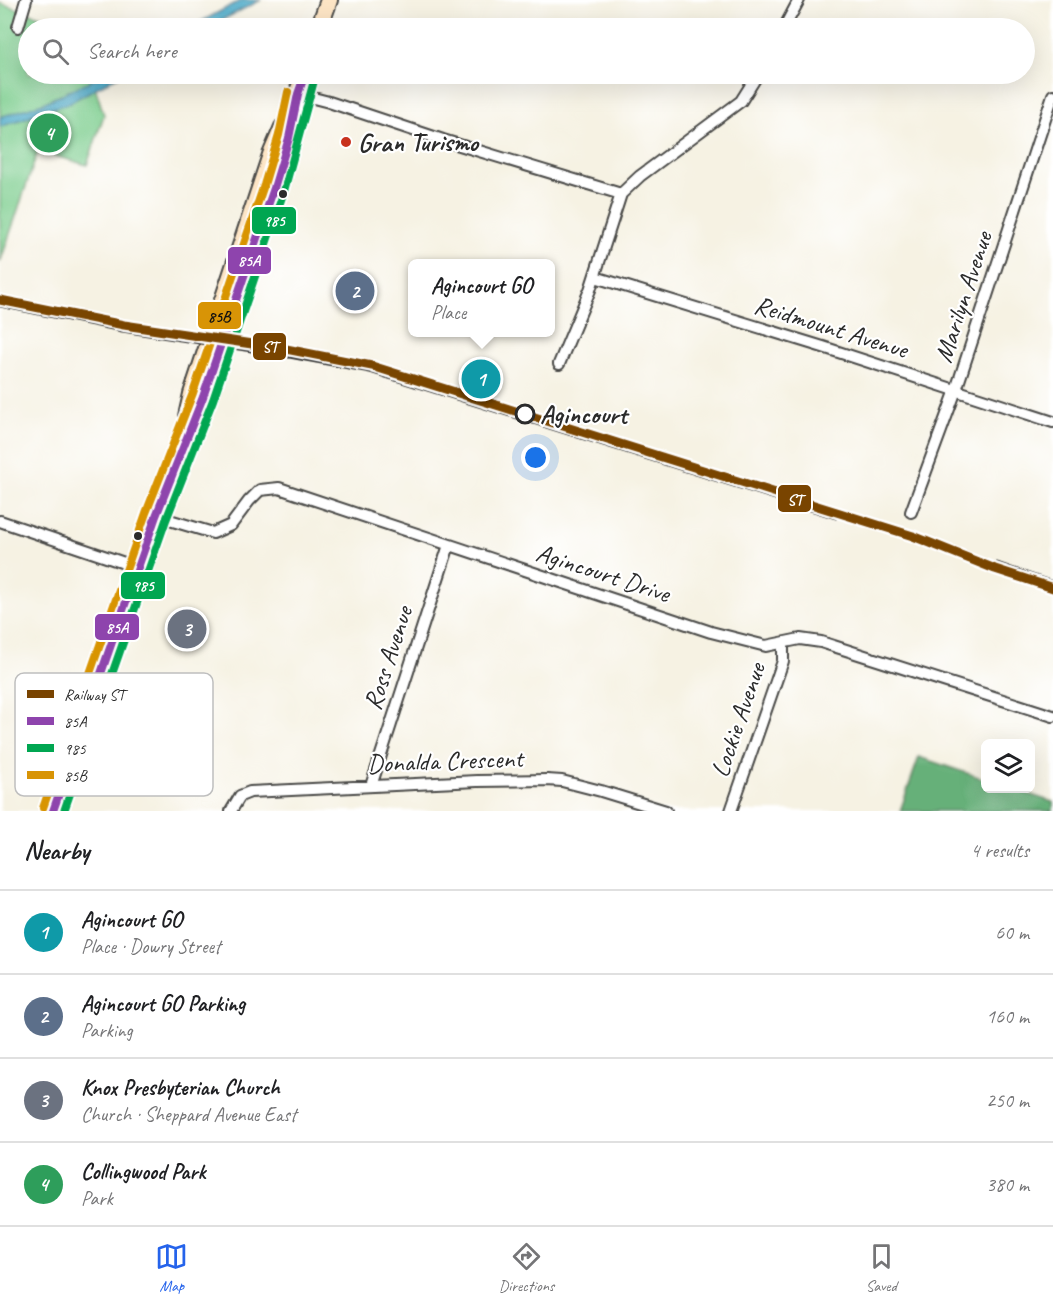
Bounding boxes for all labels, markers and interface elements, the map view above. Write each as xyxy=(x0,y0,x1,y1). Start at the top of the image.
search box xyxy=(18,18,1035,84)
icon: search xyxy=(39,35,72,68)
text: Search here xyxy=(87,37,177,65)
pin: 4 xyxy=(29,110,68,156)
place label: Gran Turismo xyxy=(358,126,480,159)
marker: Gran Turismo xyxy=(339,135,353,149)
unlabelled marker xyxy=(277,188,289,200)
line badge: 985 xyxy=(251,206,297,235)
text: 985 xyxy=(263,211,287,231)
street label: Marilyn Avenue xyxy=(926,226,1000,367)
line badge: 85A xyxy=(227,246,272,275)
text: 85A xyxy=(238,251,262,271)
popup xyxy=(408,259,555,337)
pin: 2 xyxy=(336,268,374,314)
text: Agincourt GO xyxy=(431,272,532,300)
street label: Reidmount Avenue xyxy=(750,288,914,367)
text: Place xyxy=(431,300,466,325)
line badge: 85B xyxy=(197,301,242,330)
text: 85B xyxy=(208,307,232,327)
line badge: ST xyxy=(252,332,287,361)
text: ST xyxy=(262,337,282,357)
pin: 1 xyxy=(462,356,500,401)
place label: Agincourt xyxy=(540,398,630,431)
marker: Agincourt xyxy=(515,404,535,424)
your location xyxy=(521,443,550,472)
line badge: ST xyxy=(777,484,812,513)
text: ST xyxy=(787,490,807,510)
unlabelled marker xyxy=(132,530,144,542)
street label: Agincourt Drive xyxy=(532,536,675,611)
line badge: 985 xyxy=(120,571,166,600)
text: 985 xyxy=(132,576,156,596)
street label: Ross Avenue xyxy=(356,600,421,714)
pin: 3 xyxy=(168,606,207,652)
line badge: 85A xyxy=(94,613,140,641)
text: 85A xyxy=(106,618,130,638)
street label: Lockie Avenue xyxy=(703,657,773,781)
legend xyxy=(15,673,213,796)
text: Railway ST xyxy=(64,685,128,705)
text: 85A xyxy=(64,712,87,732)
text: 985 xyxy=(64,739,86,759)
map controls xyxy=(981,739,1035,793)
button: layers xyxy=(981,739,1035,793)
street label: Donalda Crescent xyxy=(367,742,526,780)
text: 85B xyxy=(64,766,88,786)
text: Nearby xyxy=(24,834,89,867)
text: 4 results xyxy=(970,838,1029,863)
text: Agincourt GO xyxy=(81,906,182,934)
text: 1 xyxy=(39,920,48,945)
text: 60 m xyxy=(995,920,1029,945)
text: Place · Dowry Street xyxy=(81,934,221,959)
text: Agincourt GO Parking xyxy=(81,990,245,1018)
text: 2 xyxy=(39,1004,48,1029)
text: 160 m xyxy=(986,1004,1029,1029)
text: Parking xyxy=(81,1018,133,1043)
text: Knox Presbyterian Church xyxy=(81,1074,280,1102)
text: 3 xyxy=(39,1088,48,1113)
text: 250 m xyxy=(986,1088,1029,1113)
text: Church · Sheppard Avenue East xyxy=(81,1102,296,1127)
text: Collingwood Park xyxy=(81,1158,206,1186)
text: 4 xyxy=(39,1172,48,1197)
text: 380 m xyxy=(986,1172,1029,1197)
text: Park xyxy=(81,1186,113,1211)
tab: Map xyxy=(155,1240,188,1296)
tab: Directions xyxy=(499,1240,554,1296)
tab: Saved xyxy=(865,1240,898,1296)

